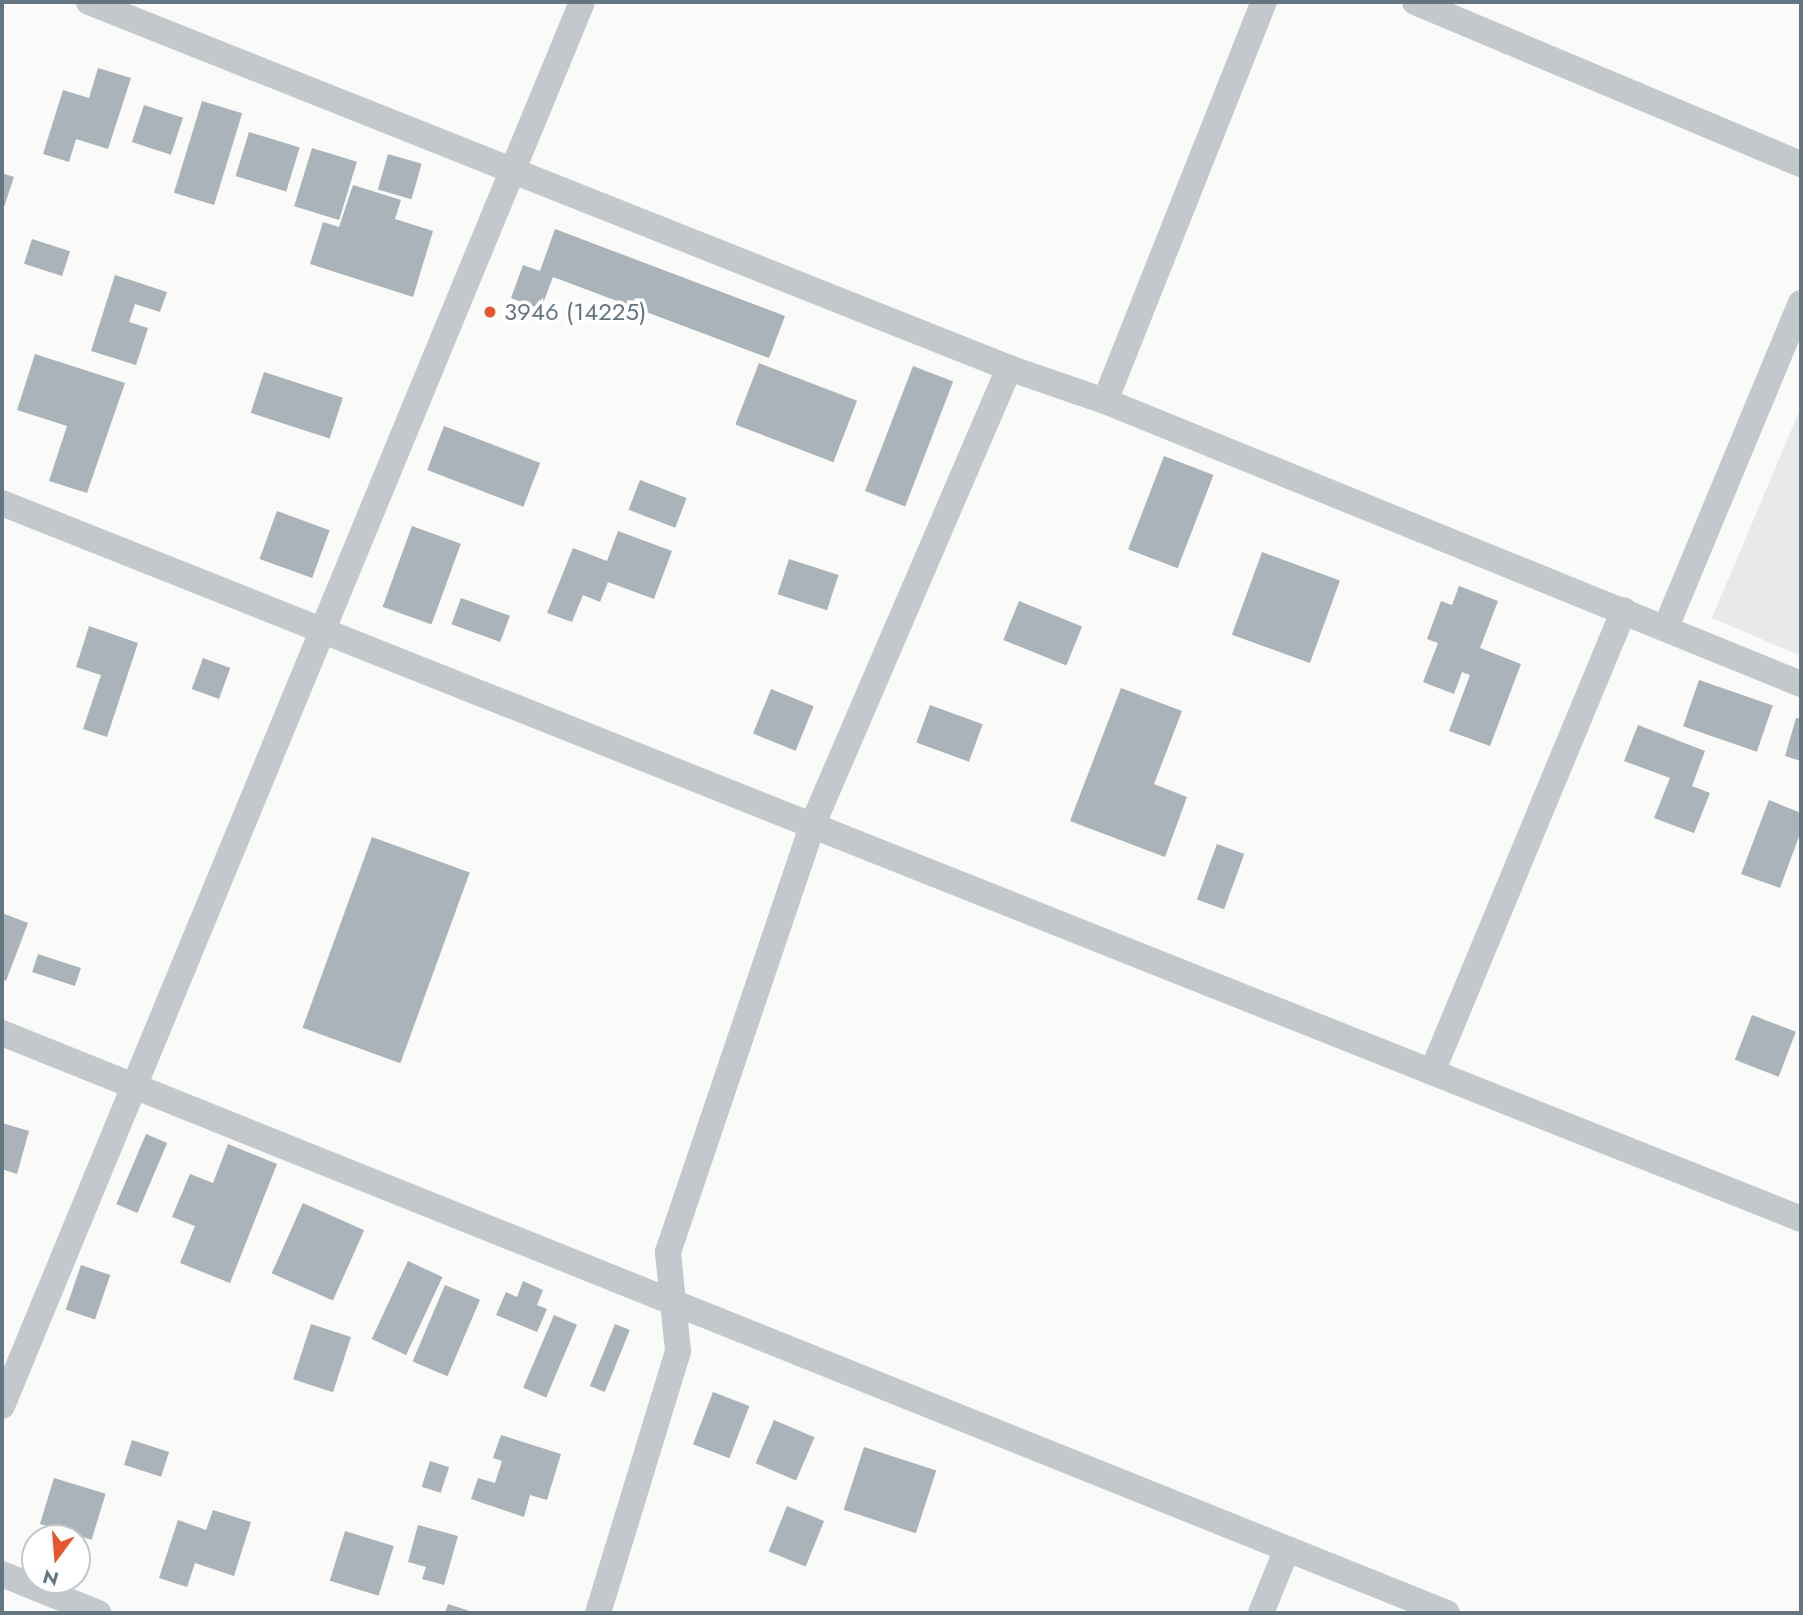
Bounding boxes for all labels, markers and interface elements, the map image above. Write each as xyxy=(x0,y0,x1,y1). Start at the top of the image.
place label: 3946 (14225) xyxy=(504,298,646,326)
marker: 3946 (14225) xyxy=(482,304,498,320)
north arrow xyxy=(21,1524,91,1594)
text: N xyxy=(40,1563,62,1593)

